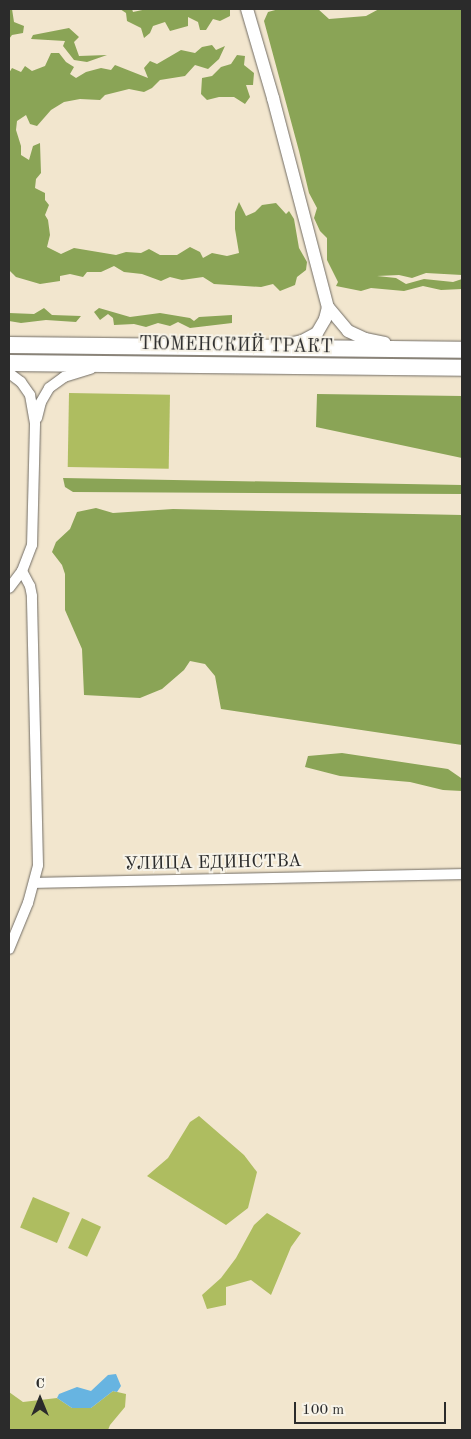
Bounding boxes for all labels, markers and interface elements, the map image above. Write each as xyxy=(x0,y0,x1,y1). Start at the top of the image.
street label: ТЮМЕНСКИЙ ТРАКТ xyxy=(139,334,333,358)
street label: УЛИЦА ЕДИНСТВА xyxy=(124,851,302,875)
north arrow xyxy=(15,1374,65,1424)
text: С xyxy=(35,1377,45,1391)
scale bar xyxy=(296,1392,448,1424)
text: 100 m xyxy=(302,1403,344,1418)

